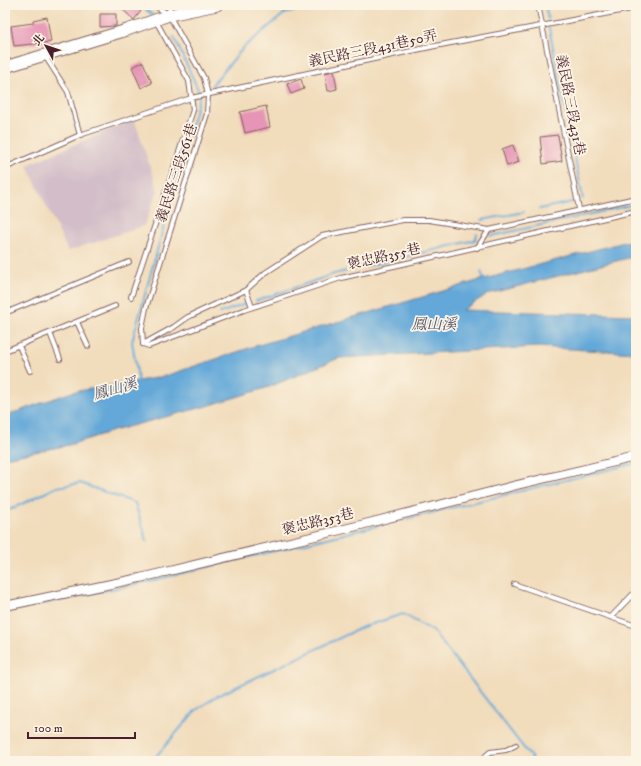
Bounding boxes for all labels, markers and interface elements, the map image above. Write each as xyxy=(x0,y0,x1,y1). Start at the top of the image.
north arrow xyxy=(26,26,66,66)
street label: 義民路三段431巷50弄 xyxy=(307,27,439,71)
text: 北 xyxy=(30,32,48,49)
street label: 義民路三段431巷 xyxy=(551,53,589,157)
street label: 義民路三段561巷 xyxy=(152,121,202,225)
street label: 褒忠路355巷 xyxy=(345,240,423,274)
water label: 鳳山溪 xyxy=(411,315,458,334)
water label: 鳳山溪 xyxy=(91,373,141,404)
street label: 褒忠路353巷 xyxy=(280,504,356,540)
scale bar xyxy=(28,714,135,740)
text: 100 m xyxy=(34,721,63,736)

